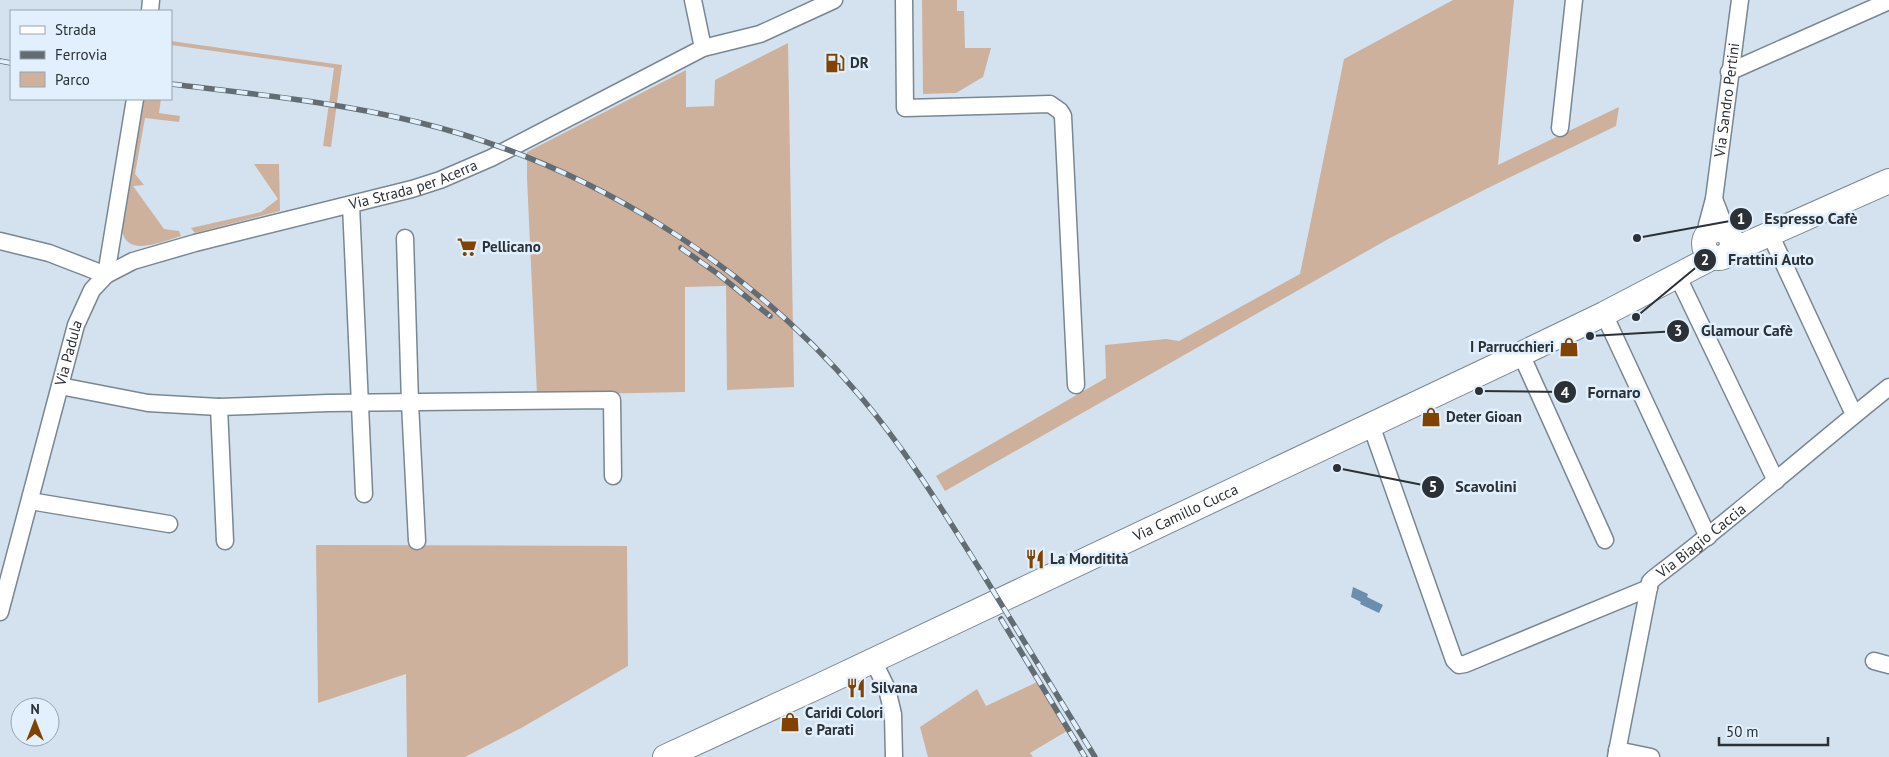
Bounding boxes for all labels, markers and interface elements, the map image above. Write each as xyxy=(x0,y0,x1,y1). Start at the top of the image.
legend xyxy=(10,10,172,100)
text: Strada xyxy=(55,20,96,39)
street label: Via Sandro Pertini xyxy=(1709,41,1743,159)
text: Ferrovia xyxy=(55,45,107,64)
fuel station icon: DR xyxy=(824,52,846,74)
place label: DR xyxy=(850,53,869,72)
text: Parco xyxy=(55,70,90,89)
street label: Via Strada per Acerra xyxy=(346,155,480,214)
callout: Espresso Cafè xyxy=(1729,203,1867,234)
text: Espresso Cafè xyxy=(1764,208,1858,228)
text: 1 xyxy=(1737,209,1745,228)
supermarket icon: Pellicano xyxy=(456,236,478,258)
place label: Pellicano xyxy=(482,237,541,256)
callout: Frattini Auto xyxy=(1692,244,1824,275)
text: Frattini Auto xyxy=(1728,249,1814,269)
text: 2 xyxy=(1701,250,1709,269)
callout: Glamour Cafè xyxy=(1666,315,1803,346)
street label: Via Padula xyxy=(50,316,86,389)
text: Glamour Cafè xyxy=(1701,320,1793,340)
text: 3 xyxy=(1674,321,1682,340)
shop icon: I Parrucchieri xyxy=(1558,336,1580,358)
place label: I Parrucchieri xyxy=(1470,337,1554,356)
callout: Fornaro xyxy=(1552,377,1650,408)
text: Fornaro xyxy=(1587,382,1641,402)
text: 4 xyxy=(1561,383,1570,402)
shop icon: Deter Gioan xyxy=(1420,406,1442,428)
place label: Deter Gioan xyxy=(1446,407,1522,426)
callout: Scavolini xyxy=(1421,471,1527,502)
text: Scavolini xyxy=(1455,476,1517,496)
text: 5 xyxy=(1429,477,1437,496)
street label: Via Camillo Cucca xyxy=(1129,479,1241,546)
street label: Via Biagio Caccia xyxy=(1652,499,1749,582)
restaurant icon: La Morditità xyxy=(1024,548,1046,570)
place label: La Morditità xyxy=(1050,549,1128,568)
restaurant icon: Silvana xyxy=(845,677,867,699)
place label: Silvana xyxy=(871,678,918,697)
north arrow xyxy=(10,697,60,747)
text: N xyxy=(30,700,40,718)
place label: Caridi Colori e Parati xyxy=(805,703,883,739)
shop icon: Caridi Colori e Parati xyxy=(779,711,801,733)
scale bar xyxy=(1719,714,1828,746)
text: 50 m xyxy=(1726,722,1759,741)

